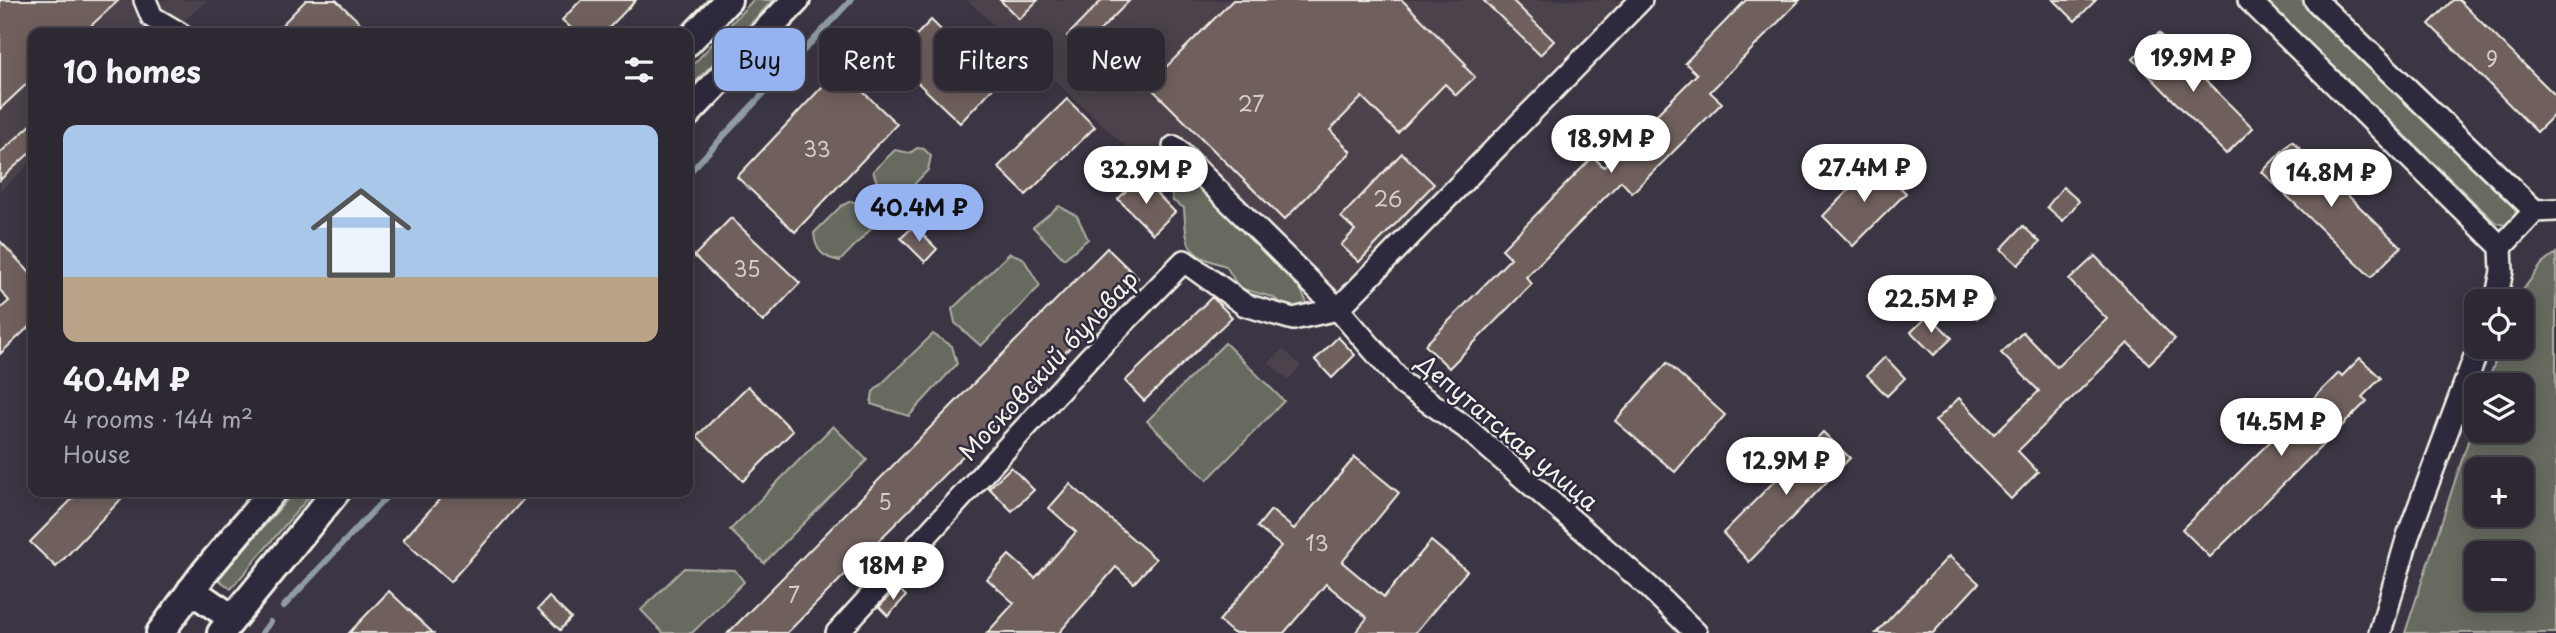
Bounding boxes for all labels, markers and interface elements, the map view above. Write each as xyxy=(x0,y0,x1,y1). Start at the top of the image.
chip: Buy xyxy=(714,28,805,91)
chip: Rent xyxy=(819,28,920,91)
chip: Filters xyxy=(934,28,1053,91)
chip: New xyxy=(1067,28,1165,91)
pin: 19.9M ₽ xyxy=(2128,34,2258,94)
text: 19.9M ₽ xyxy=(2150,39,2236,74)
house number: 9 xyxy=(2486,42,2498,74)
text: 10 homes xyxy=(63,48,201,93)
icon: filters xyxy=(620,51,658,89)
house number: 27 xyxy=(1238,87,1264,119)
pin: 18.9M ₽ xyxy=(1546,116,1676,175)
text: 18.9M ₽ xyxy=(1567,120,1655,155)
house number: 33 xyxy=(803,132,831,164)
pin: 27.4M ₽ xyxy=(1799,144,1929,204)
pin: 32.9M ₽ xyxy=(1081,146,1211,206)
text: 27.4M ₽ xyxy=(1818,149,1910,184)
pin: 14.8M ₽ xyxy=(2266,150,2396,209)
text: 32.9M ₽ xyxy=(1100,151,1192,186)
text: 14.8M ₽ xyxy=(2286,154,2376,189)
icon: home xyxy=(298,170,424,296)
house number: 26 xyxy=(1374,182,1402,214)
pin: 40.4M ₽ xyxy=(854,184,984,244)
text: 40.4M ₽ xyxy=(870,189,968,224)
house number: 35 xyxy=(734,252,760,284)
street label: Московский бульвар xyxy=(949,261,1146,468)
pin: 22.5M ₽ xyxy=(1866,276,1996,335)
text: 22.5M ₽ xyxy=(1884,280,1978,315)
map controls xyxy=(2464,289,2534,611)
button: locate xyxy=(2464,289,2534,359)
street label: Депутатская улица xyxy=(1409,344,1607,519)
text: 40.4M ₽ xyxy=(63,356,190,401)
button: layers xyxy=(2464,373,2534,443)
pin: 14.5M ₽ xyxy=(2216,398,2346,458)
text: 4 rooms · 144 m² xyxy=(63,401,253,436)
text: 14.5M ₽ xyxy=(2236,403,2326,438)
text: House xyxy=(63,436,130,471)
pin: 12.9M ₽ xyxy=(1721,438,1851,497)
text: 12.9M ₽ xyxy=(1742,442,1830,477)
button: + xyxy=(2464,457,2534,527)
house number: 5 xyxy=(878,485,892,517)
house number: 13 xyxy=(1305,526,1329,558)
button: − xyxy=(2464,541,2534,611)
pin: 18M ₽ xyxy=(844,542,942,602)
text: 18M ₽ xyxy=(859,547,927,582)
house number: 7 xyxy=(788,578,800,610)

